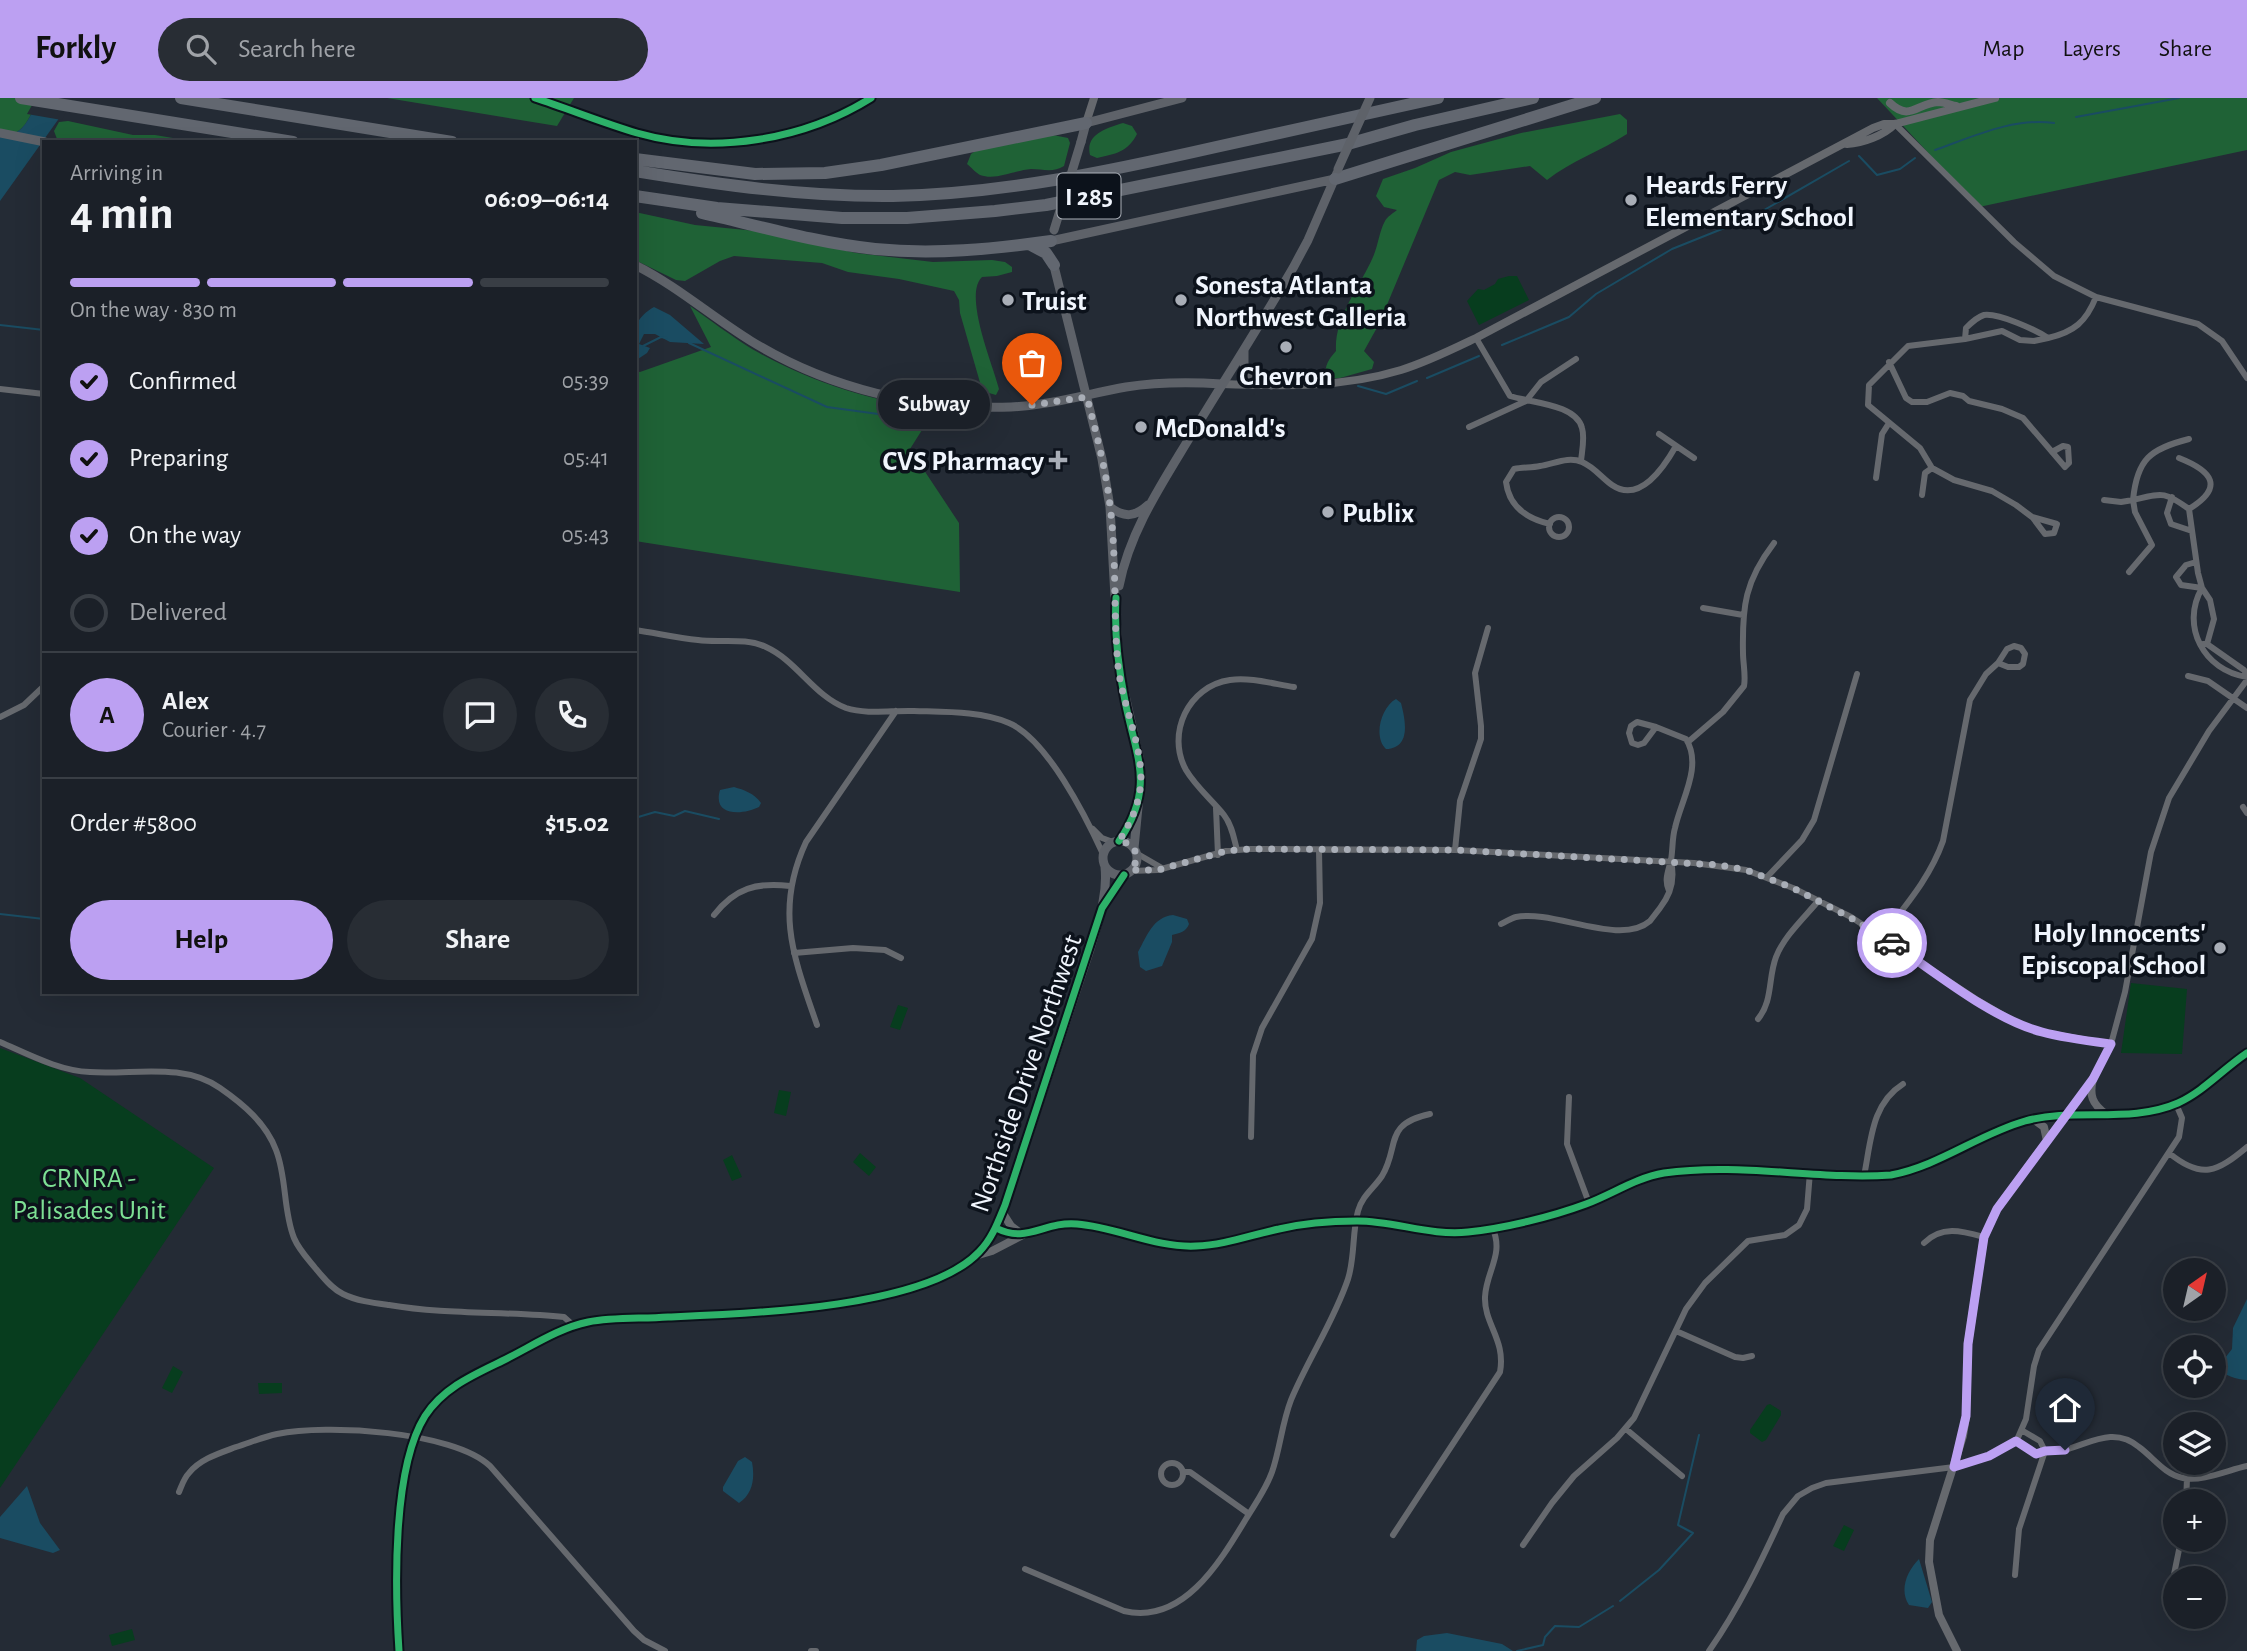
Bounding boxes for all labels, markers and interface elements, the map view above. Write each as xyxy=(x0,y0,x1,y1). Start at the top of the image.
search box xyxy=(158,18,648,81)
icon: search xyxy=(182,30,220,68)
text: Forkly xyxy=(35,32,116,65)
text: Search here xyxy=(238,36,356,62)
text: Map xyxy=(1982,37,2024,61)
text: Layers xyxy=(2062,37,2121,61)
text: Share xyxy=(2159,37,2212,61)
text: Arriving in xyxy=(70,162,163,185)
place label: Heards Ferry Elementary School xyxy=(1645,172,1854,232)
road number: I 285 xyxy=(1058,174,1120,218)
text: 06:09–06:14 xyxy=(484,186,609,212)
text: 4 min xyxy=(70,191,174,237)
marker: Heards Ferry Elementary School xyxy=(1623,192,1639,208)
place label: Sonesta Atlanta Northwest Galleria xyxy=(1195,272,1407,332)
place label: Truist xyxy=(1022,288,1087,316)
marker: Truist xyxy=(1000,292,1016,308)
marker: Sonesta Atlanta Northwest Galleria xyxy=(1173,292,1189,308)
text: On the way · 830 m xyxy=(70,299,237,322)
pin xyxy=(1002,333,1062,405)
marker: Chevron xyxy=(1278,339,1294,355)
icon: bag xyxy=(1013,344,1051,382)
icon: check xyxy=(70,363,108,401)
place label: Chevron xyxy=(1239,363,1333,391)
text: Confirmed xyxy=(129,368,237,394)
text: 05:39 xyxy=(562,370,609,393)
callout: Subway xyxy=(878,380,990,430)
text: Subway xyxy=(898,393,970,416)
place label: McDonald's xyxy=(1155,415,1285,443)
marker: McDonald's xyxy=(1133,419,1149,435)
icon: check xyxy=(70,440,108,478)
text: Preparing xyxy=(129,445,228,471)
text: 05:41 xyxy=(563,447,609,470)
place label: CVS Pharmacy xyxy=(882,448,1044,476)
marker: CVS Pharmacy xyxy=(1050,452,1066,468)
place label: Publix xyxy=(1342,500,1414,528)
marker: Publix xyxy=(1320,504,1336,520)
icon: check xyxy=(70,517,108,555)
text: On the way xyxy=(129,522,241,548)
text: 05:43 xyxy=(561,524,609,547)
text: Delivered xyxy=(129,599,227,625)
button: chat xyxy=(443,678,517,752)
button: phone xyxy=(535,678,609,752)
text: Alex xyxy=(162,688,209,714)
text: A xyxy=(99,702,115,728)
text: Courier · 4.7 xyxy=(162,719,266,742)
text: Order #5800 xyxy=(70,810,197,836)
text: $15.02 xyxy=(545,810,609,836)
button: Help xyxy=(70,900,333,980)
button: Share xyxy=(347,900,609,980)
courier xyxy=(1857,908,1927,978)
place label: Holy Innocents' Episcopal School xyxy=(2021,920,2206,980)
icon: car xyxy=(1873,924,1911,962)
street label: Northside Drive Northwest xyxy=(966,931,1088,1216)
marker: Holy Innocents' Episcopal School xyxy=(2212,940,2228,956)
park label: CRNRA - Palisades Unit xyxy=(12,1165,166,1225)
north arrow xyxy=(2163,1258,2226,1321)
map controls xyxy=(2163,1258,2226,1629)
button: locate xyxy=(2163,1335,2226,1398)
pin xyxy=(2035,1378,2095,1450)
icon: home xyxy=(2046,1389,2084,1427)
button: layers xyxy=(2163,1412,2226,1475)
button: + xyxy=(2163,1489,2226,1552)
button: − xyxy=(2163,1566,2226,1629)

